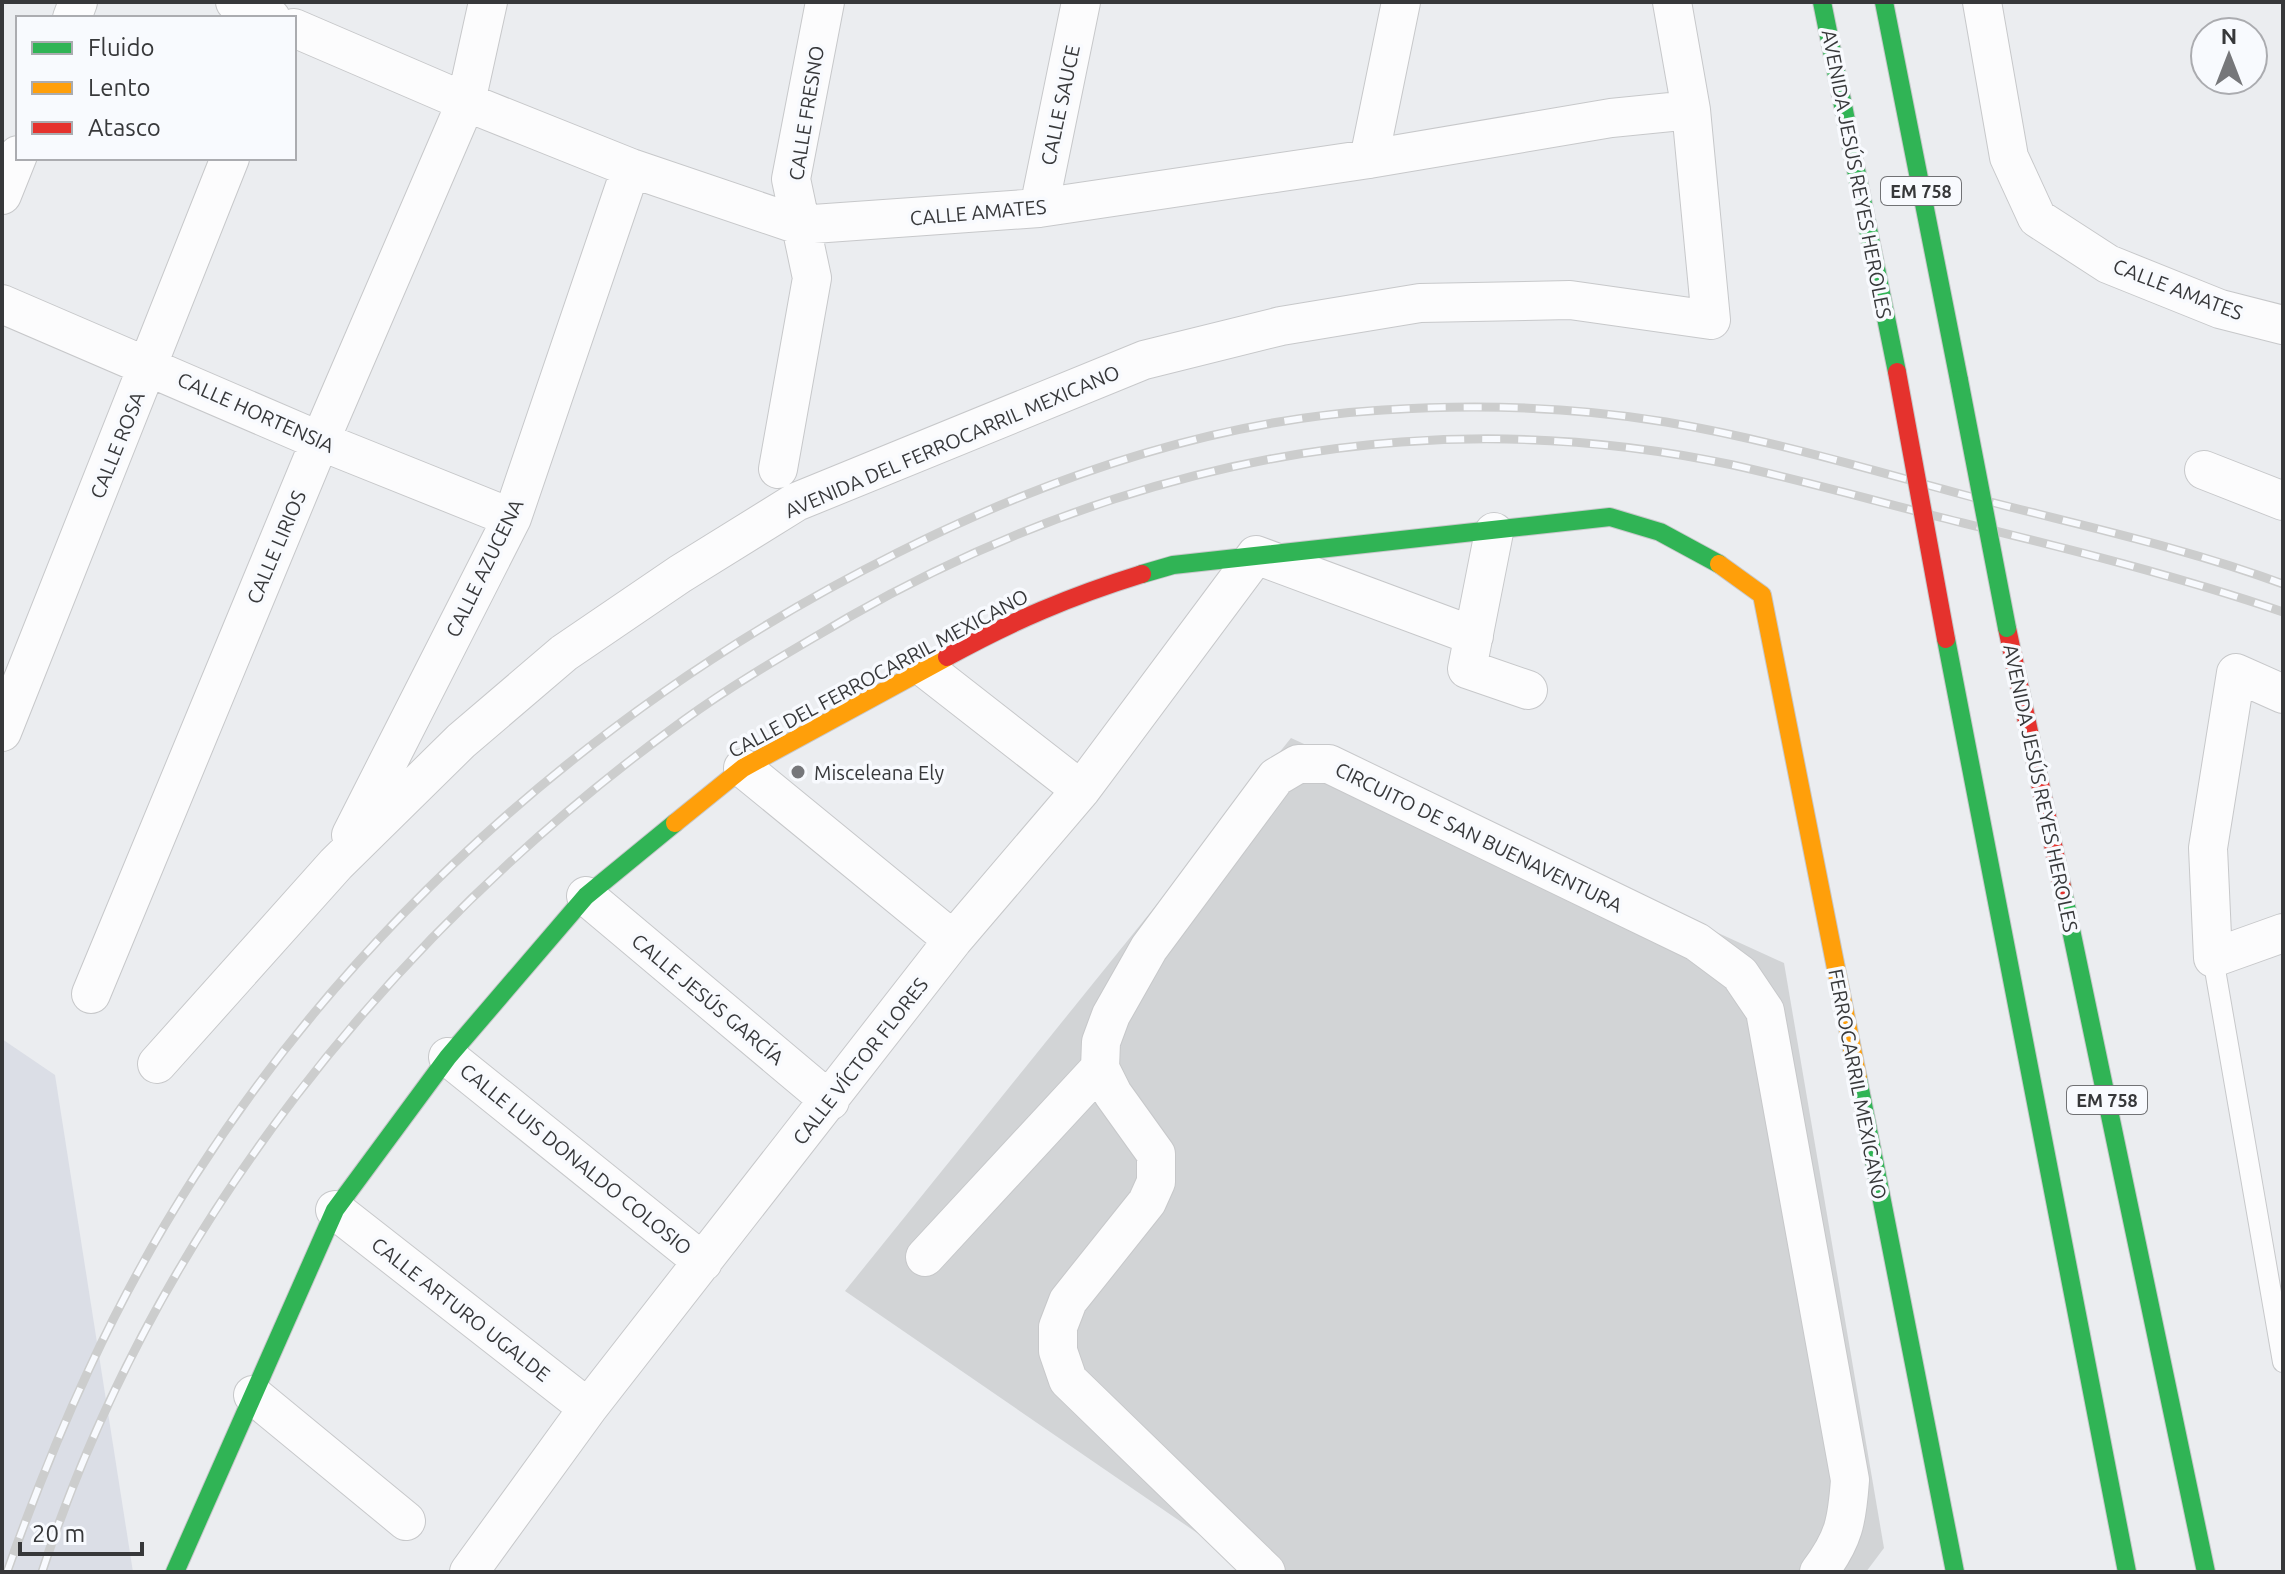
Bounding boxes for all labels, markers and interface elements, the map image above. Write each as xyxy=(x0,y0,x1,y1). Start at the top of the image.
legend xyxy=(16,16,296,160)
north arrow xyxy=(2189,16,2269,96)
text: N xyxy=(2221,23,2237,48)
street label: AVENIDA JESÚS REYES HEROLES xyxy=(1818,28,1896,320)
text: Fluido xyxy=(88,34,155,61)
street label: CALLE SAUCE xyxy=(1036,43,1084,167)
street label: CALLE FRESNO xyxy=(784,44,828,182)
text: Lento xyxy=(88,74,151,101)
text: Atasco xyxy=(88,114,161,141)
road number: EM 758 xyxy=(1881,177,1961,205)
street label: CALLE AMATES xyxy=(909,195,1047,229)
street label: CALLE AMATES xyxy=(2110,254,2246,324)
street label: AVENIDA DEL FERROCARRIL MEXICANO xyxy=(781,360,1123,522)
street label: CALLE HORTENSIA xyxy=(174,367,338,457)
street label: CALLE ROSA xyxy=(85,388,149,502)
street label: CALLE LIRIOS xyxy=(242,487,310,607)
street label: CALLE AZUCENA xyxy=(441,495,527,641)
street label: CALLE DEL FERROCARRIL MEXICANO xyxy=(724,584,1032,762)
street label: AVENIDA JESÚS REYES HEROLES xyxy=(1999,642,2083,934)
street label: CIRCUITO DE SAN BUENAVENTURA xyxy=(1332,757,1626,917)
place label: Misceleana Ely xyxy=(814,761,944,784)
marker: Misceleana Ely xyxy=(789,763,807,781)
street label: CALLE JESÚS GARCÍA xyxy=(627,929,789,1069)
street label: FERROCARRIL MEXICANO xyxy=(1824,967,1892,1201)
street label: CALLE VÍCTOR FLORES xyxy=(788,973,932,1149)
street label: CALLE LUIS DONALDO COLOSIO xyxy=(456,1059,696,1259)
road number: EM 758 xyxy=(2067,1086,2147,1114)
street label: CALLE ARTURO UGALDE xyxy=(367,1232,555,1386)
scale bar xyxy=(20,1506,142,1556)
text: 20 m xyxy=(32,1520,85,1547)

